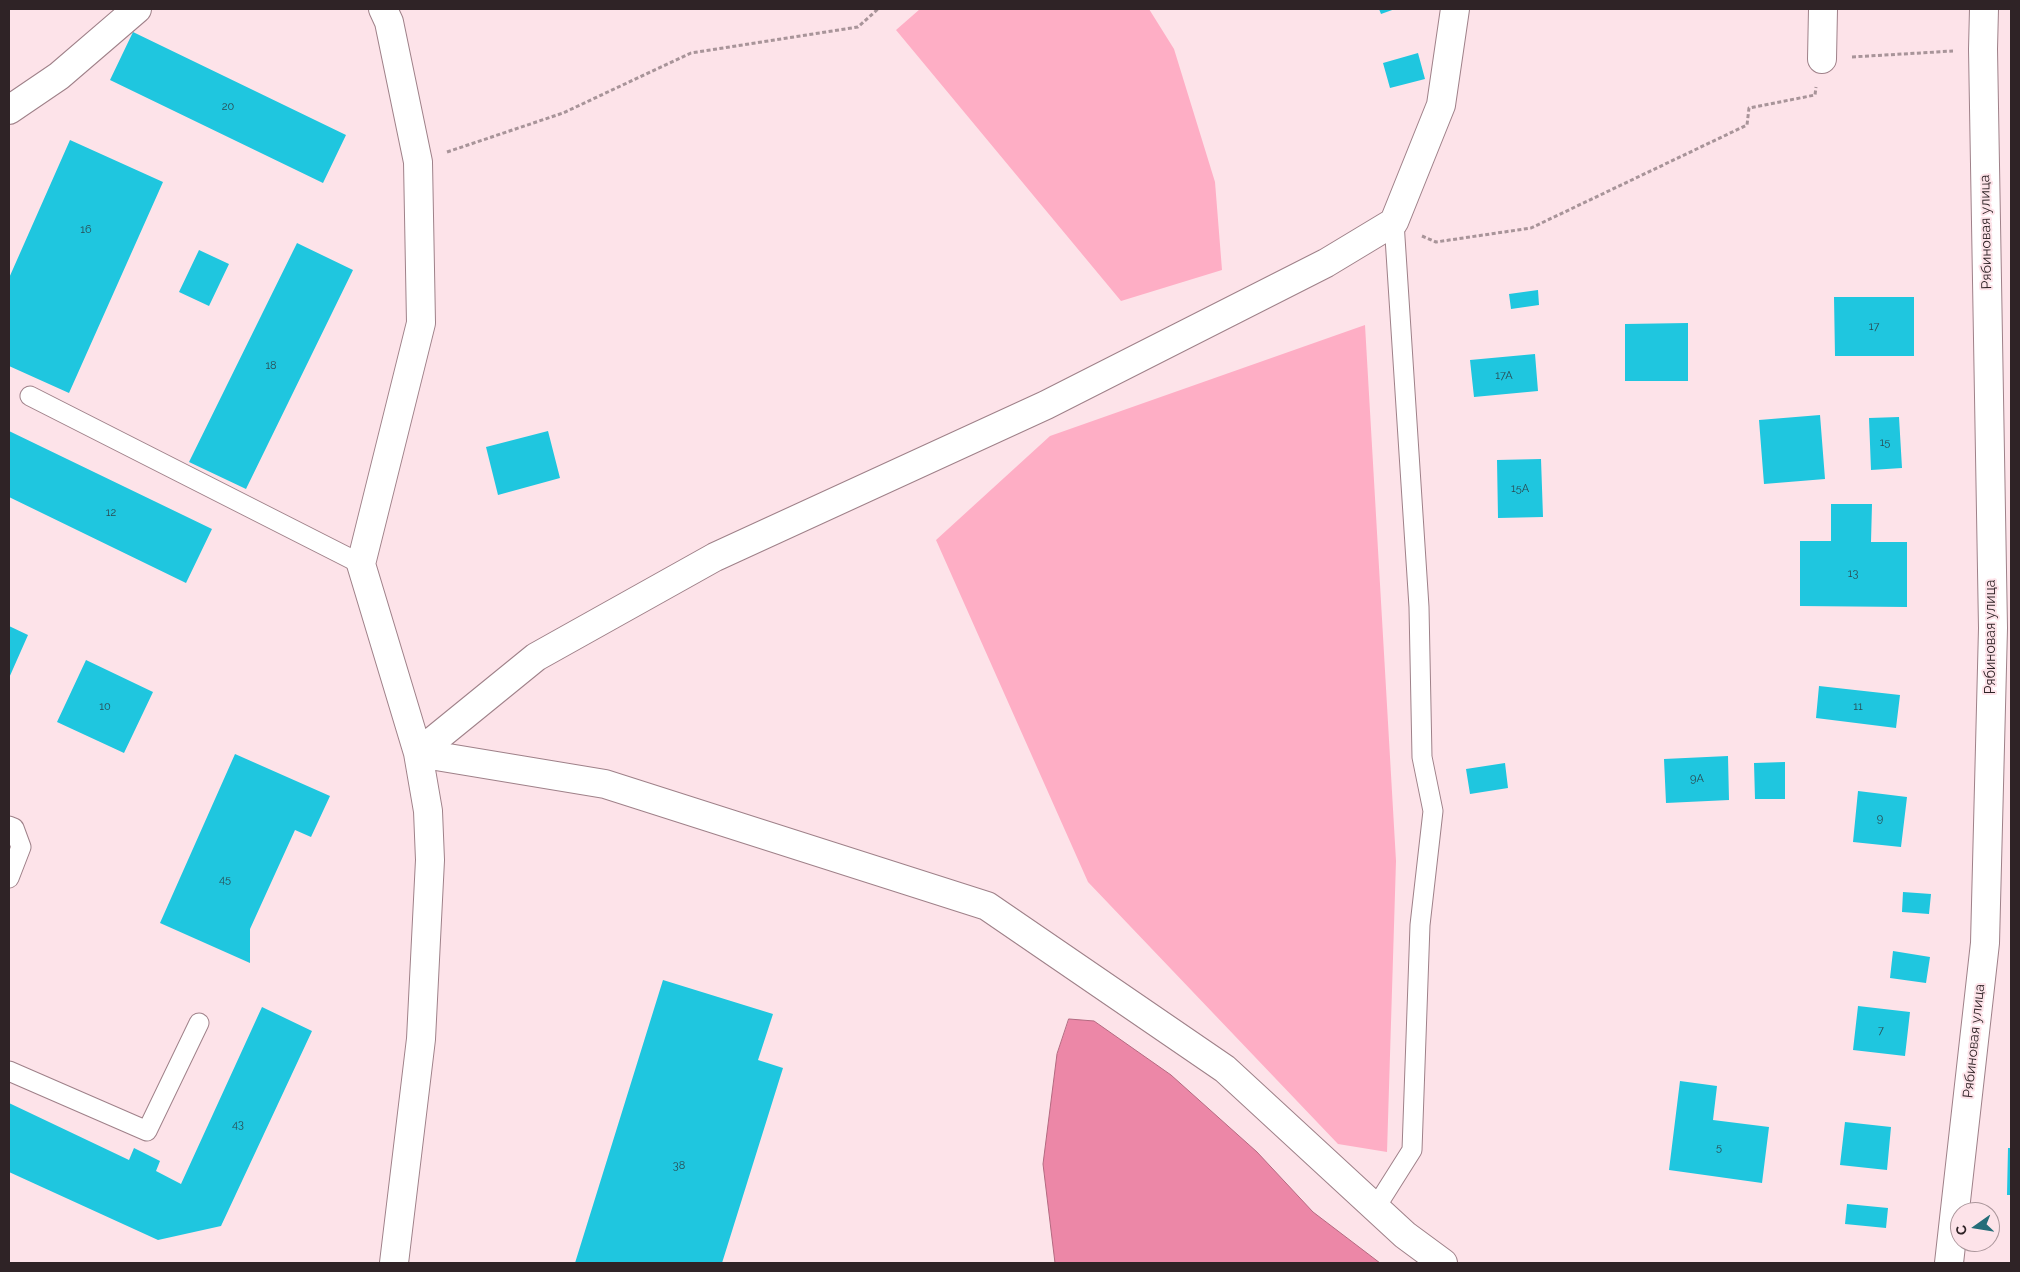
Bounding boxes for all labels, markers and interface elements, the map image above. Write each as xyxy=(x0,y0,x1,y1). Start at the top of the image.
house number: 20 xyxy=(222,100,234,114)
street label: Рябиновая улица xyxy=(1977,174,1995,290)
house number: 16 xyxy=(80,223,92,237)
house number: 17 xyxy=(1869,320,1879,334)
house number: 18 xyxy=(265,359,277,373)
house number: 17А xyxy=(1495,369,1513,383)
house number: 15 xyxy=(1880,436,1890,450)
house number: 15А xyxy=(1511,482,1529,496)
house number: 12 xyxy=(106,506,116,520)
house number: 13 xyxy=(1848,567,1858,581)
street label: Рябиновая улица xyxy=(1983,580,1999,694)
house number: 10 xyxy=(99,700,111,714)
house number: 11 xyxy=(1853,700,1863,714)
house number: 9А xyxy=(1690,772,1704,786)
house number: 9 xyxy=(1877,812,1883,826)
house number: 45 xyxy=(219,873,231,887)
street label: Рябиновая улица xyxy=(1960,983,1988,1099)
house number: 7 xyxy=(1878,1024,1884,1038)
house number: 43 xyxy=(232,1118,244,1132)
house number: 5 xyxy=(1716,1141,1722,1155)
house number: 38 xyxy=(673,1159,685,1173)
north arrow xyxy=(1950,1202,2000,1252)
text: С xyxy=(1952,1224,1970,1237)

